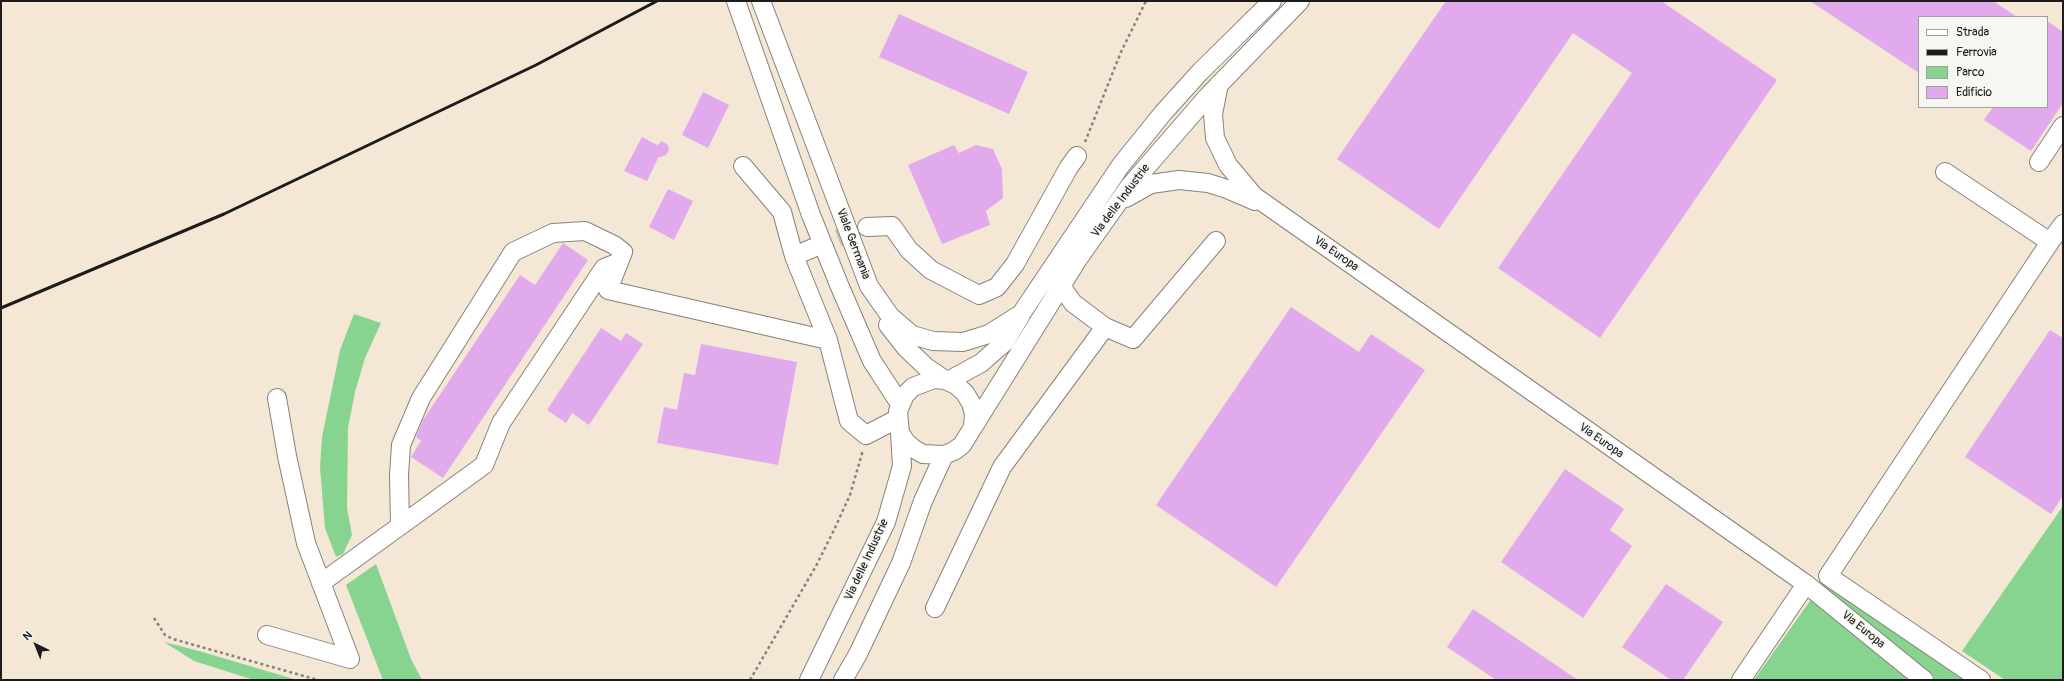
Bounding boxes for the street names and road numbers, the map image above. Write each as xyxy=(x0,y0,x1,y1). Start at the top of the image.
street label: Via delle Industrie xyxy=(1089,161,1153,241)
street label: Viale Germania xyxy=(833,206,873,282)
street label: Via Europa xyxy=(1311,233,1361,275)
street label: Via Europa xyxy=(1576,420,1626,462)
street label: Via delle Industrie xyxy=(842,517,892,603)
street label: Via Europa xyxy=(1838,608,1888,652)

